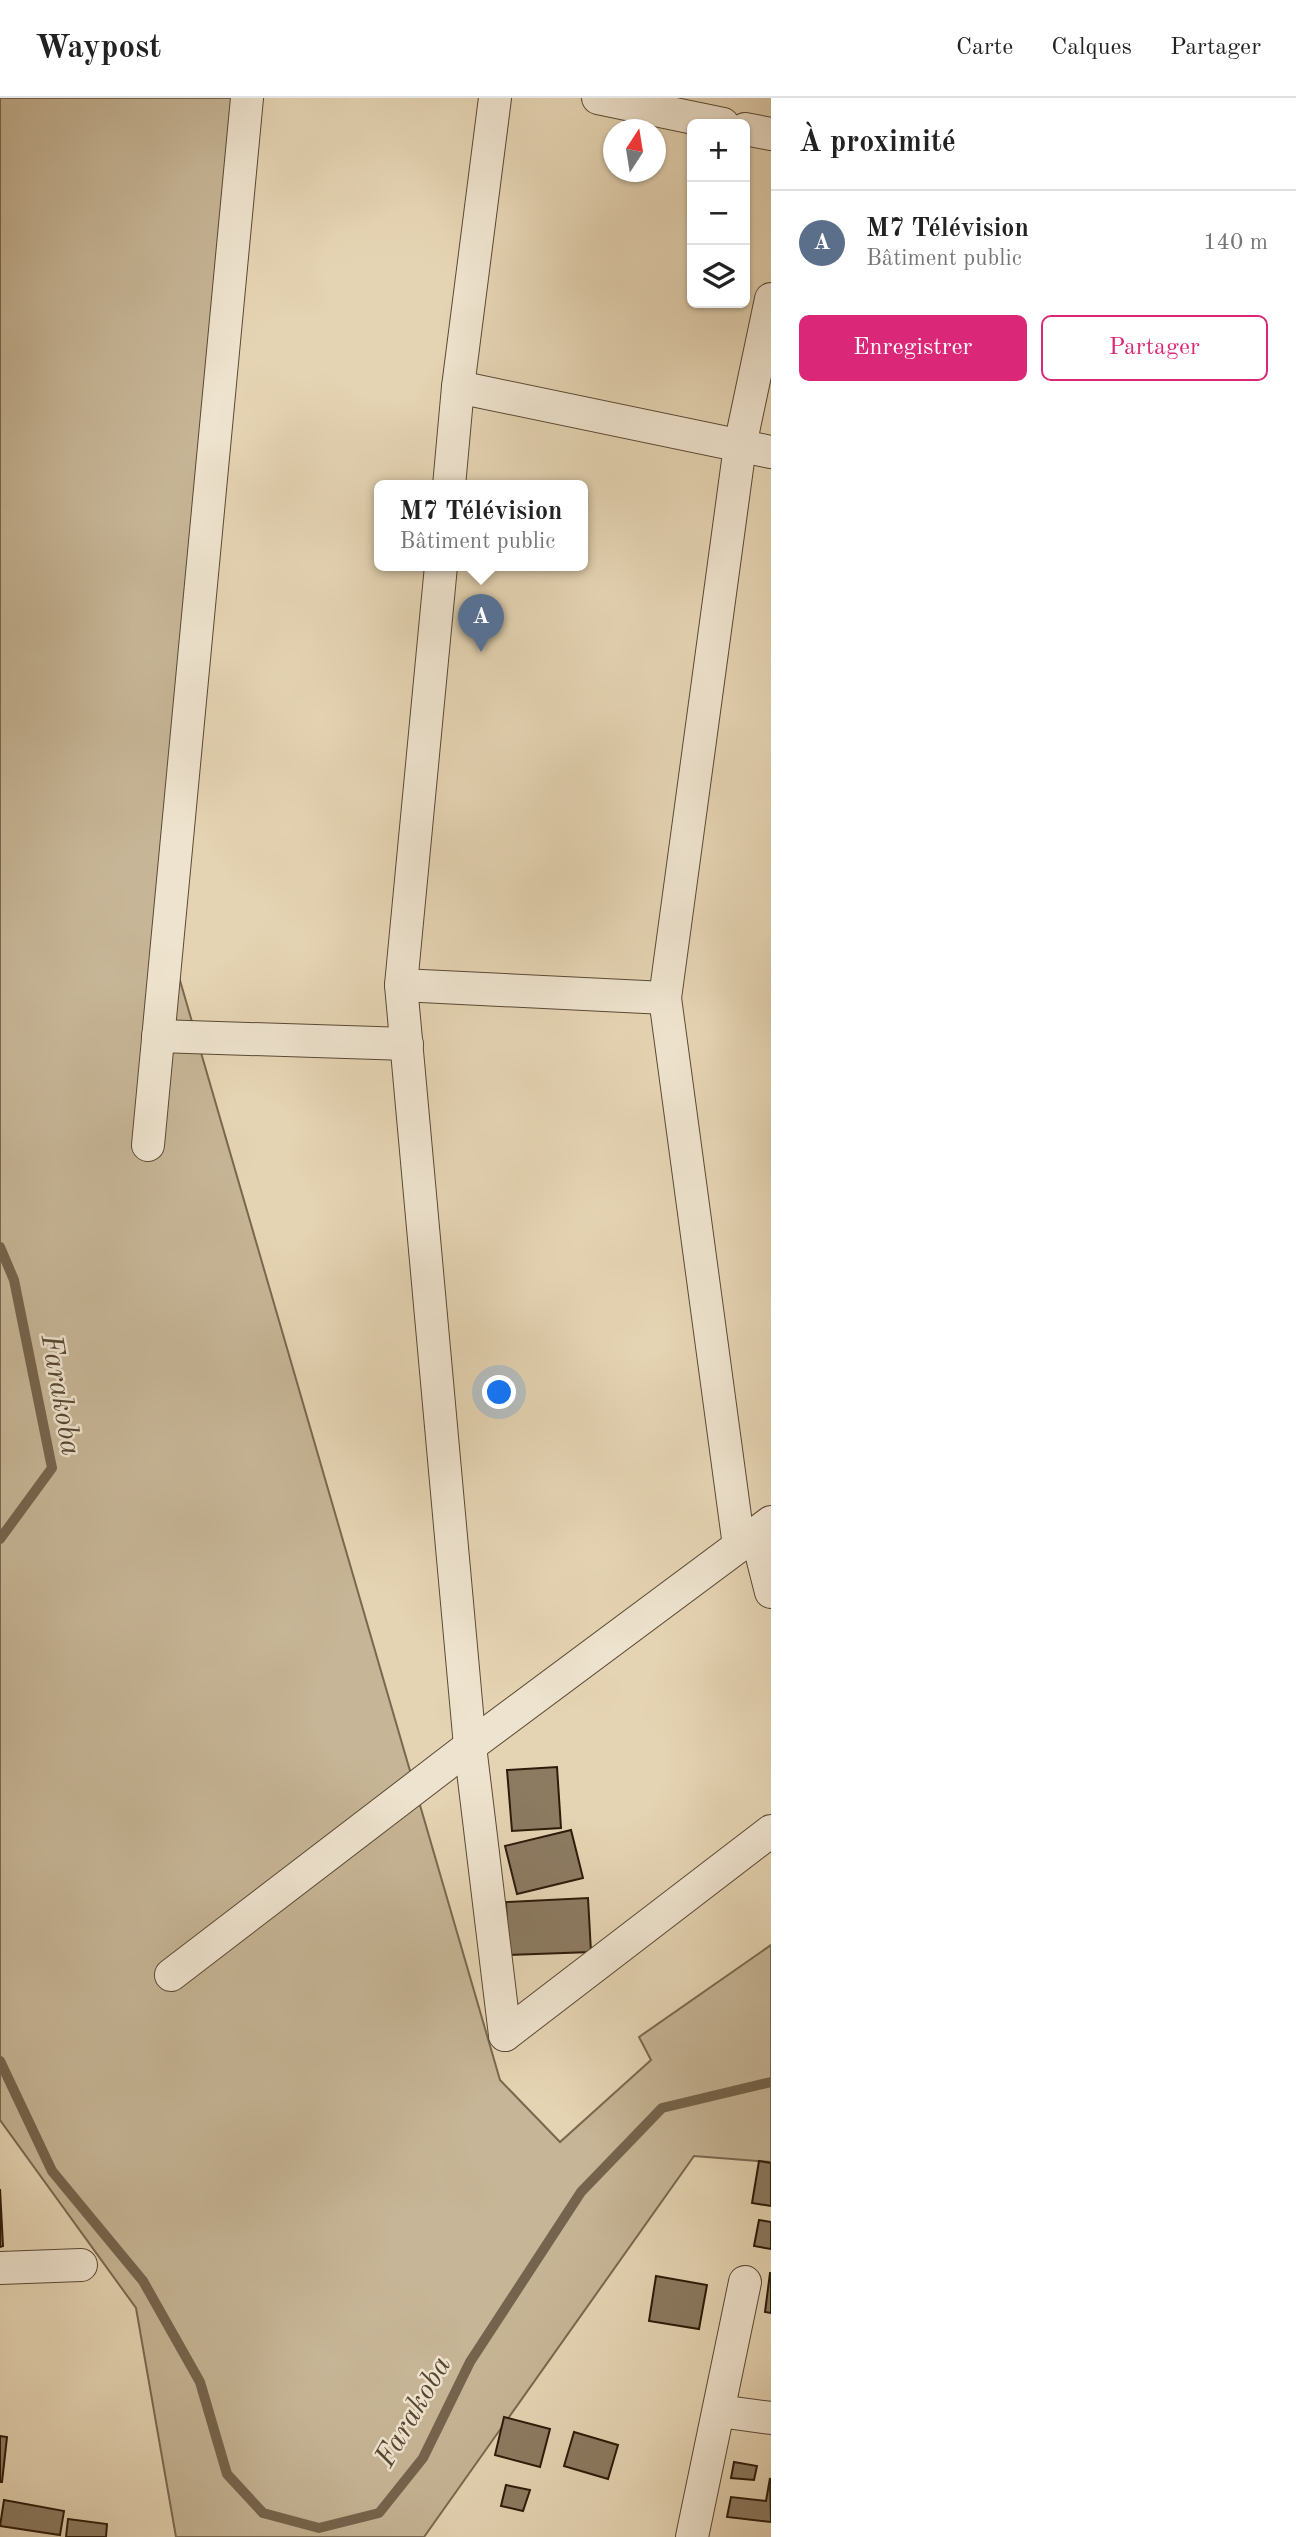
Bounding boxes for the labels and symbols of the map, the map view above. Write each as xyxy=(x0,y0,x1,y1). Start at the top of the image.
north arrow xyxy=(603,119,666,182)
pin: A xyxy=(458,594,504,652)
water label: Farakoba xyxy=(34,1331,85,1458)
your location xyxy=(482,1375,516,1409)
water label: Farakoba xyxy=(370,2351,458,2473)

